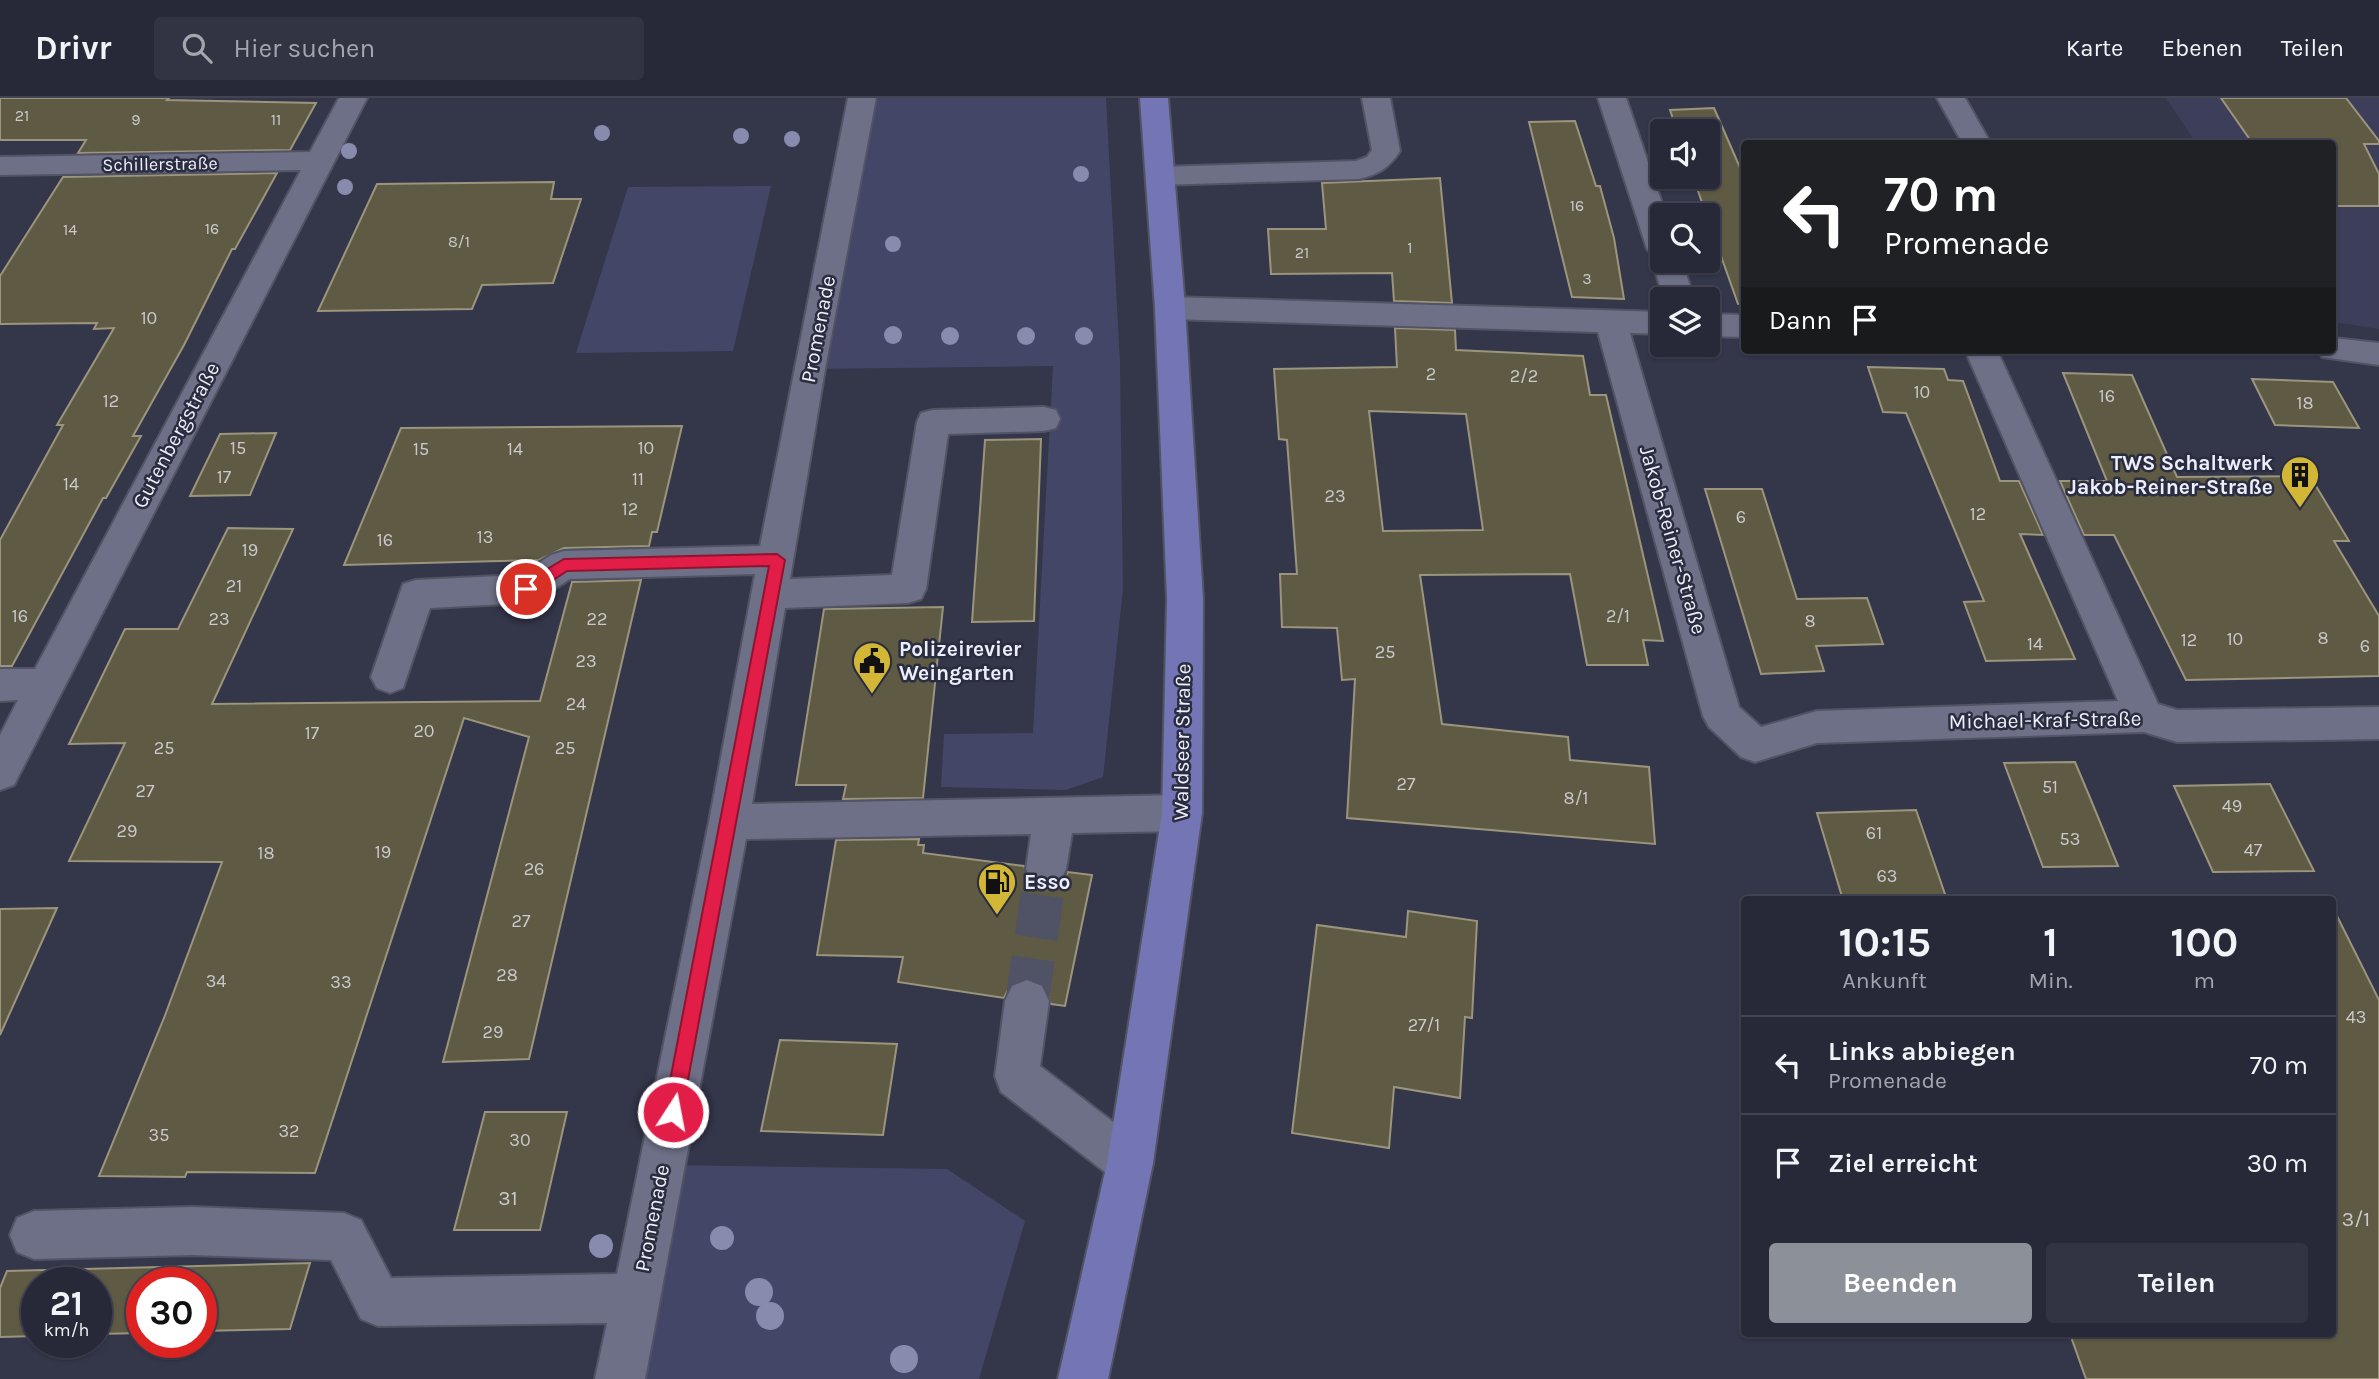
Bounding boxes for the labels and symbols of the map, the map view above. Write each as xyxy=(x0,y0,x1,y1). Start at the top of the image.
house number: 21 xyxy=(15,106,29,125)
house number: 9 xyxy=(131,110,141,129)
house number: 11 xyxy=(271,110,281,129)
street label: Schillerstraße xyxy=(102,152,218,176)
house number: 16 xyxy=(1570,196,1584,215)
house number: 16 xyxy=(205,219,219,238)
house number: 14 xyxy=(63,220,77,239)
house number: 8/1 xyxy=(448,232,470,251)
house number: 1 xyxy=(1407,238,1413,257)
house number: 21 xyxy=(1295,243,1309,262)
house number: 3 xyxy=(1582,269,1592,288)
street label: Promenade xyxy=(796,273,840,385)
house number: 10 xyxy=(141,307,157,329)
street label: Gutenbergstraße xyxy=(127,358,225,512)
house number: 2 xyxy=(1426,363,1436,385)
house number: 2/2 xyxy=(1510,365,1538,387)
house number: 10 xyxy=(1914,381,1930,403)
house number: 16 xyxy=(2099,385,2115,407)
house number: 12 xyxy=(103,390,119,412)
house number: 18 xyxy=(2296,392,2314,414)
house number: 15 xyxy=(230,437,246,459)
house number: 10 xyxy=(638,437,654,459)
house number: 15 xyxy=(413,438,429,460)
house number: 14 xyxy=(507,438,523,460)
street label: Jakob-Reiner-Straße xyxy=(1635,443,1711,637)
place label: TWS Schaltwerk Jakob-Reiner-Straße xyxy=(2068,451,2274,499)
building icon: TWS Schaltwerk Jakob-Reiner-Straße xyxy=(2279,454,2321,509)
house number: 17 xyxy=(217,466,232,488)
house number: 11 xyxy=(632,468,644,490)
house number: 14 xyxy=(63,473,79,495)
house number: 23 xyxy=(1324,485,1346,507)
house number: 12 xyxy=(622,498,638,520)
house number: 12 xyxy=(1970,503,1986,525)
house number: 6 xyxy=(1736,506,1746,528)
house number: 13 xyxy=(477,526,493,548)
house number: 16 xyxy=(377,529,393,551)
house number: 19 xyxy=(242,539,258,561)
pin xyxy=(496,559,556,619)
house number: 21 xyxy=(226,575,242,597)
house number: 16 xyxy=(12,605,28,627)
house number: 2/1 xyxy=(1606,605,1630,627)
house number: 23 xyxy=(208,608,230,630)
house number: 22 xyxy=(587,608,607,630)
house number: 8 xyxy=(1804,610,1816,632)
house number: 8 xyxy=(2317,627,2329,649)
house number: 10 xyxy=(2227,628,2243,650)
house number: 12 xyxy=(2181,629,2197,651)
house number: 14 xyxy=(2027,633,2043,655)
house number: 6 xyxy=(2360,635,2370,657)
place label: Polizeirevier Weingarten xyxy=(899,637,1022,685)
public building icon: Polizeirevier Weingarten xyxy=(851,640,893,695)
house number: 25 xyxy=(1375,641,1395,663)
house number: 23 xyxy=(575,650,597,672)
street label: Waldseer Straße xyxy=(1169,664,1195,820)
house number: 24 xyxy=(566,693,586,715)
street label: Michael-Kraf-Straße xyxy=(1948,706,2142,734)
house number: 20 xyxy=(413,720,435,742)
house number: 17 xyxy=(305,722,320,744)
house number: 25 xyxy=(154,737,174,759)
house number: 25 xyxy=(555,737,575,759)
house number: 27 xyxy=(1397,773,1416,795)
house number: 51 xyxy=(2042,776,2058,798)
house number: 27 xyxy=(136,780,155,802)
house number: 8/1 xyxy=(1564,787,1588,809)
house number: 49 xyxy=(2222,795,2242,817)
house number: 29 xyxy=(117,820,137,842)
house number: 61 xyxy=(1866,822,1882,844)
house number: 53 xyxy=(2060,828,2080,850)
house number: 47 xyxy=(2244,839,2263,861)
house number: 19 xyxy=(375,841,391,863)
house number: 18 xyxy=(257,842,275,864)
house number: 26 xyxy=(524,858,544,880)
fuel station icon: Esso xyxy=(976,861,1018,916)
house number: 63 xyxy=(1877,865,1897,887)
place label: Esso xyxy=(1024,870,1070,894)
house number: 27 xyxy=(512,910,531,932)
house number: 28 xyxy=(496,964,518,986)
house number: 34 xyxy=(206,970,226,992)
house number: 33 xyxy=(330,971,352,993)
house number: 43 xyxy=(2346,1006,2366,1028)
house number: 27/1 xyxy=(1408,1014,1440,1036)
house number: 29 xyxy=(483,1021,503,1043)
position arrow xyxy=(636,1075,710,1149)
house number: 32 xyxy=(278,1120,300,1142)
house number: 35 xyxy=(149,1124,169,1146)
house number: 30 xyxy=(509,1129,531,1151)
street label: Promenade xyxy=(630,1162,674,1274)
house number: 31 xyxy=(498,1186,518,1210)
house number: 3/1 xyxy=(2342,1207,2370,1231)
speed limit sign: 30 xyxy=(126,1267,217,1358)

